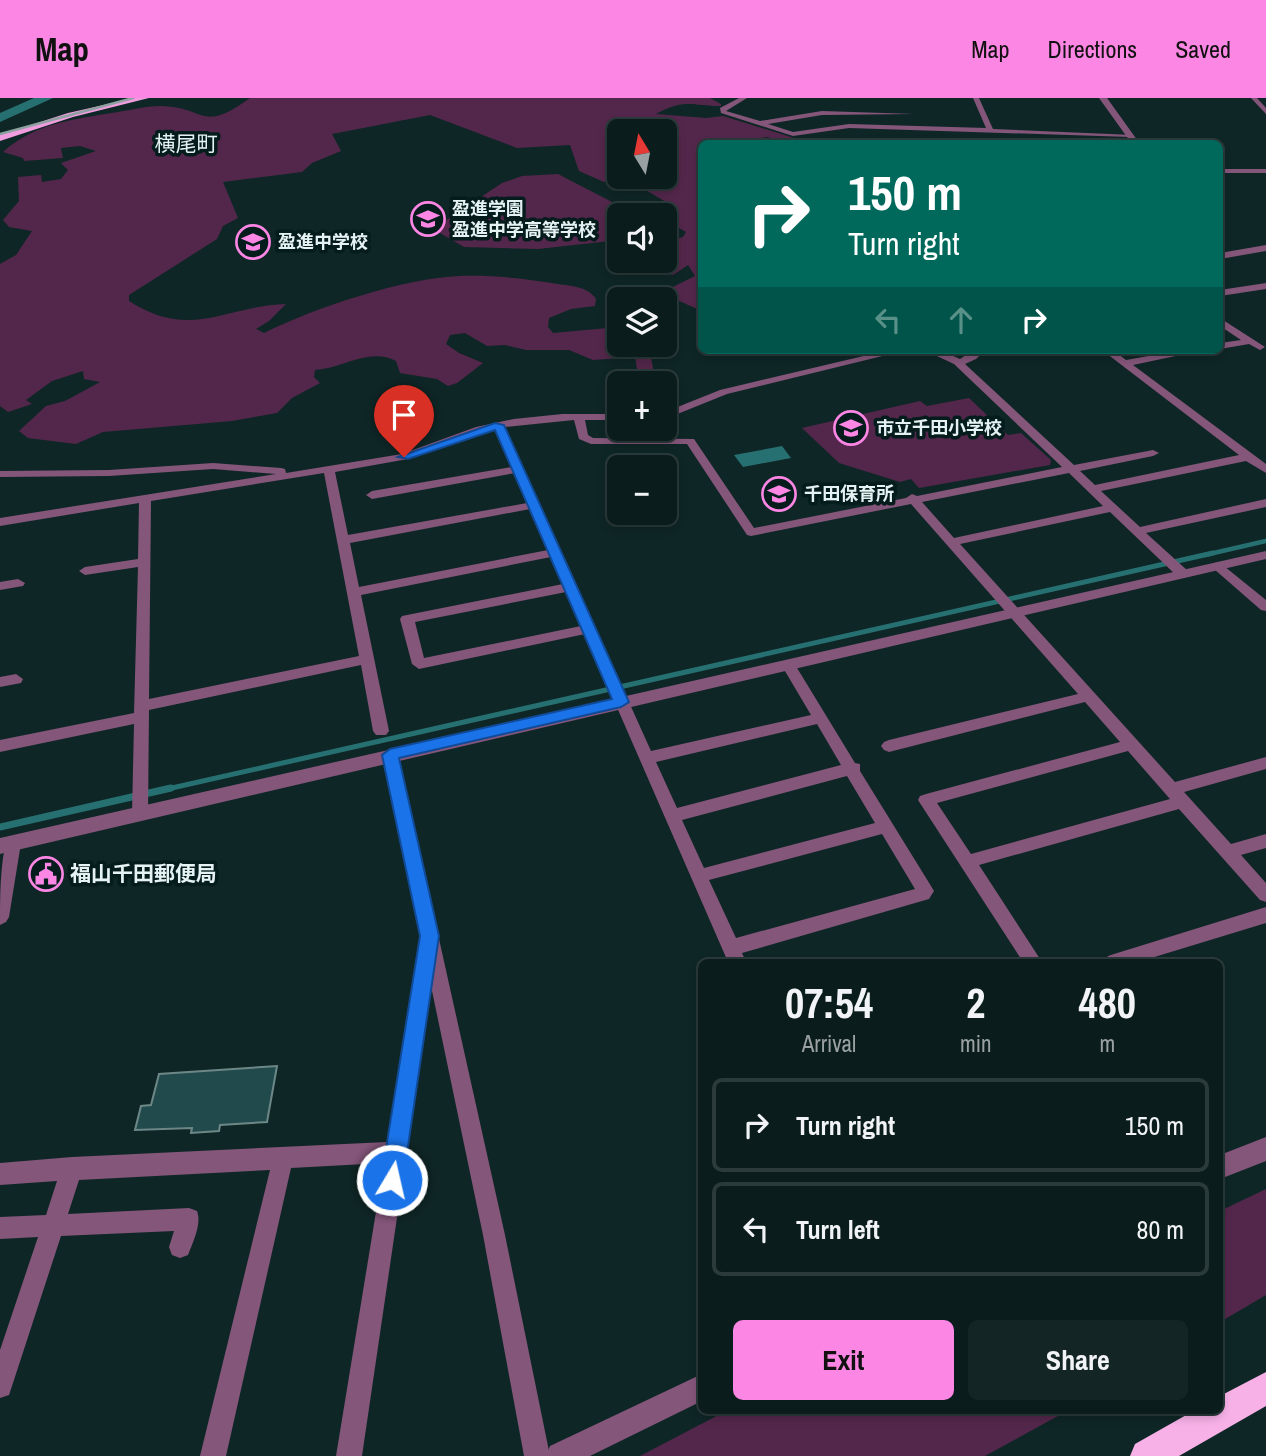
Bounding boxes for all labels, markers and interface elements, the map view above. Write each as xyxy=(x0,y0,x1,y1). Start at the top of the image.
text: Map xyxy=(35,27,89,71)
text: Map xyxy=(971,33,1009,65)
text: Directions xyxy=(1047,33,1137,65)
text: Saved xyxy=(1175,33,1231,65)
north arrow xyxy=(607,119,677,189)
map controls xyxy=(607,119,677,525)
district label: 横尾町 xyxy=(155,129,218,158)
text: 150 m xyxy=(848,159,962,225)
icon: right xyxy=(733,168,824,259)
place label: 盈進学園 盈進中学高等学校 xyxy=(452,196,596,242)
school or university icon: 盈進学園 盈進中学高等学校 xyxy=(409,200,447,238)
button: sound xyxy=(607,203,677,273)
text: Turn right xyxy=(848,222,960,265)
school or university icon: 盈進中学校 xyxy=(234,223,272,261)
place label: 盈進中学校 xyxy=(278,229,368,254)
button: layers xyxy=(607,287,677,357)
icon: left xyxy=(869,301,907,339)
icon: ahead xyxy=(942,301,980,339)
icon: right xyxy=(1015,301,1053,339)
button: + xyxy=(607,371,677,441)
pin xyxy=(374,385,434,457)
icon: arrive xyxy=(385,396,423,434)
school or university icon: 市立千田小学校 xyxy=(832,409,870,447)
place label: 市立千田小学校 xyxy=(876,415,1002,440)
button: − xyxy=(607,455,677,525)
school or university icon: 千田保育所 xyxy=(760,475,798,513)
place label: 千田保育所 xyxy=(804,481,894,506)
public building icon: 福山千田郵便局 xyxy=(27,855,65,893)
place label: 福山千田郵便局 xyxy=(70,859,217,888)
text: 07:54 xyxy=(785,975,873,1031)
text: 2 xyxy=(966,975,985,1031)
text: 480 xyxy=(1079,975,1136,1031)
text: Arrival xyxy=(802,1028,856,1059)
text: min xyxy=(960,1028,992,1059)
text: m xyxy=(1099,1028,1115,1059)
icon: right xyxy=(737,1106,775,1144)
text: Turn right xyxy=(796,1108,895,1143)
text: 150 m xyxy=(1125,1108,1184,1143)
position arrow xyxy=(355,1143,429,1217)
icon: left xyxy=(737,1210,775,1248)
text: Turn left xyxy=(796,1212,880,1247)
text: 80 m xyxy=(1137,1212,1184,1247)
button: Exit xyxy=(733,1320,954,1400)
button: Share xyxy=(968,1320,1188,1400)

